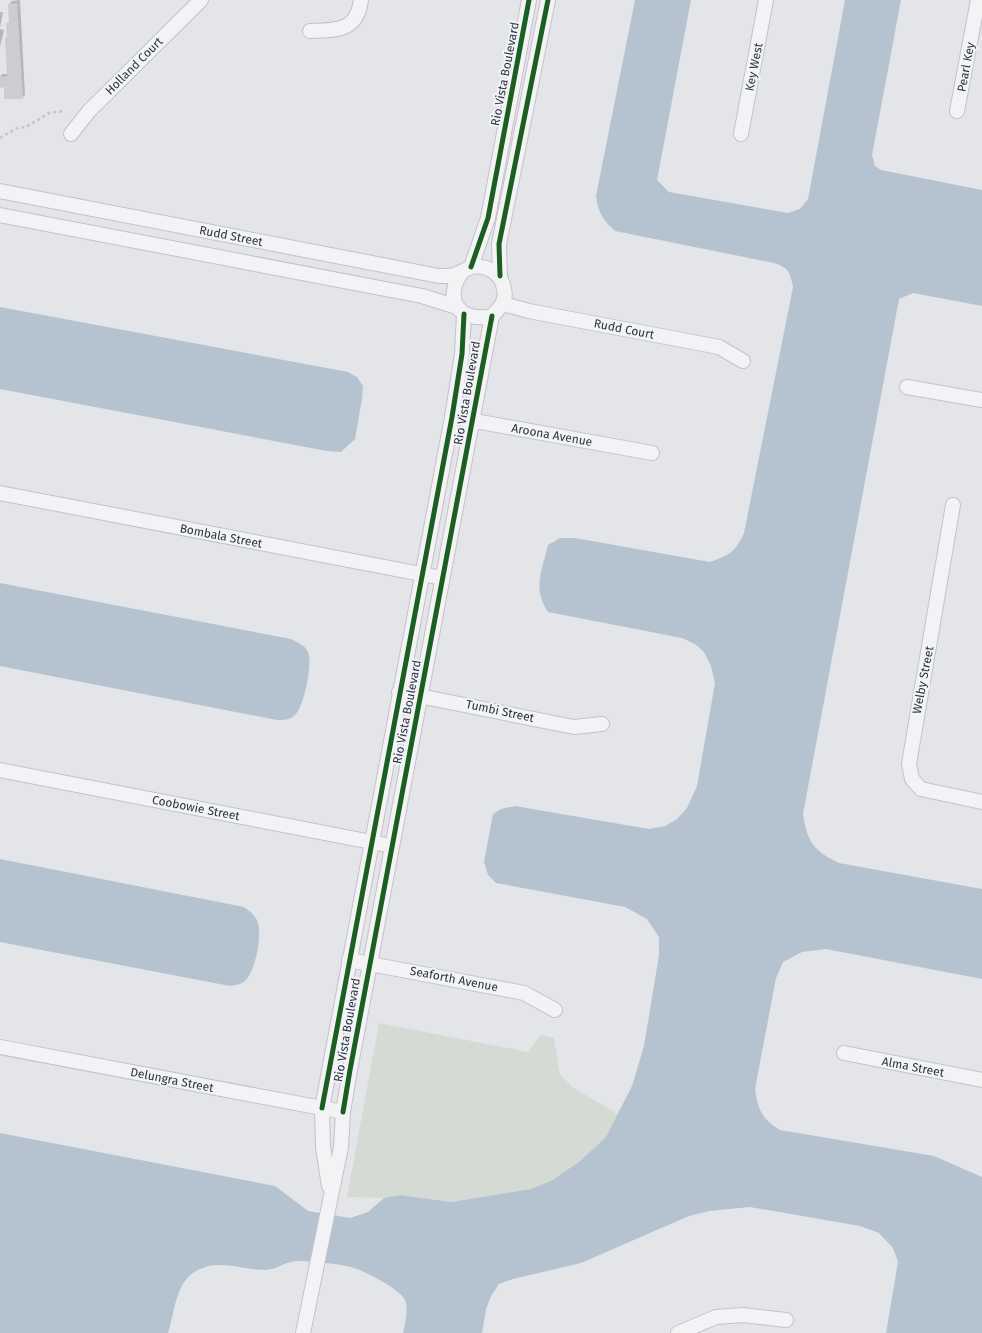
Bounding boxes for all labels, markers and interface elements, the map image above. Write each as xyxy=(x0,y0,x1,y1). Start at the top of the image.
street label: Rio Vista Boulevard xyxy=(488,21,522,127)
street label: Holland Court xyxy=(102,34,166,98)
street label: Key West xyxy=(742,41,766,92)
street label: Pearl Key xyxy=(954,41,978,93)
street label: Rudd Street xyxy=(198,223,265,249)
street label: Rudd Court xyxy=(593,316,656,342)
street label: Rio Vista Boulevard xyxy=(451,340,483,446)
street label: Aroona Avenue xyxy=(511,421,593,449)
street label: Bombala Street xyxy=(179,521,264,551)
street label: Welby Street xyxy=(910,644,937,715)
street label: Rio Vista Boulevard xyxy=(390,659,424,765)
street label: Tumbi Street xyxy=(465,697,536,725)
street label: Coobowie Street xyxy=(151,793,242,823)
street label: Seaforth Avenue xyxy=(409,964,499,994)
street label: Rio Vista Boulevard xyxy=(331,977,363,1083)
street label: Alma Street xyxy=(881,1054,946,1080)
street label: Delungra Street xyxy=(129,1065,215,1095)

